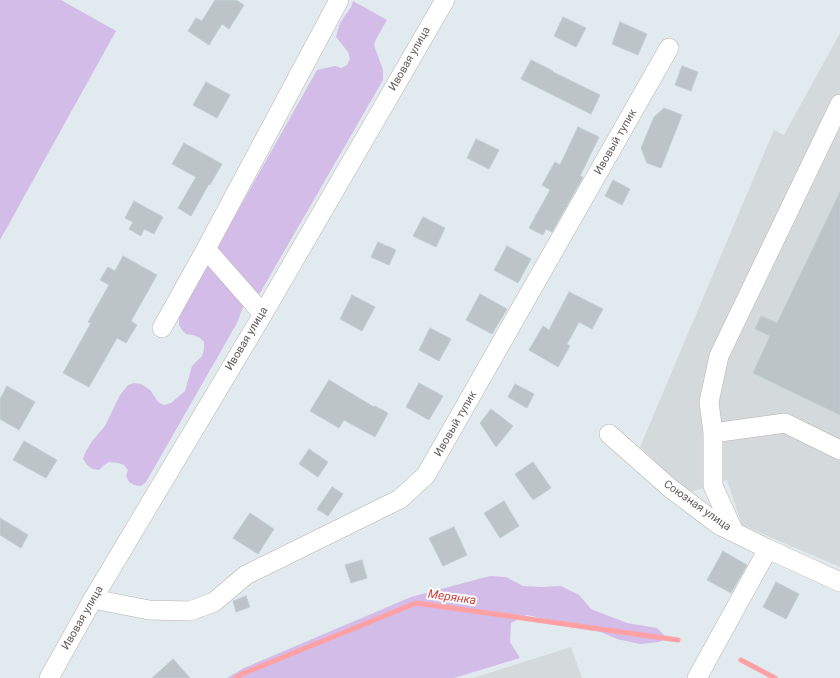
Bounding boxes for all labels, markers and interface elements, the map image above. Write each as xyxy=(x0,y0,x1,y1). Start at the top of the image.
street label: Ивовая улица xyxy=(386,25,434,93)
street label: Ивовый тупик xyxy=(592,107,640,177)
street label: Ивовая улица xyxy=(223,305,271,373)
street label: Ивовый тупик xyxy=(432,389,480,459)
street label: Союзная улица xyxy=(661,478,733,534)
street label: Ивовая улица xyxy=(59,584,107,652)
water label: Мерянка xyxy=(427,587,477,609)

